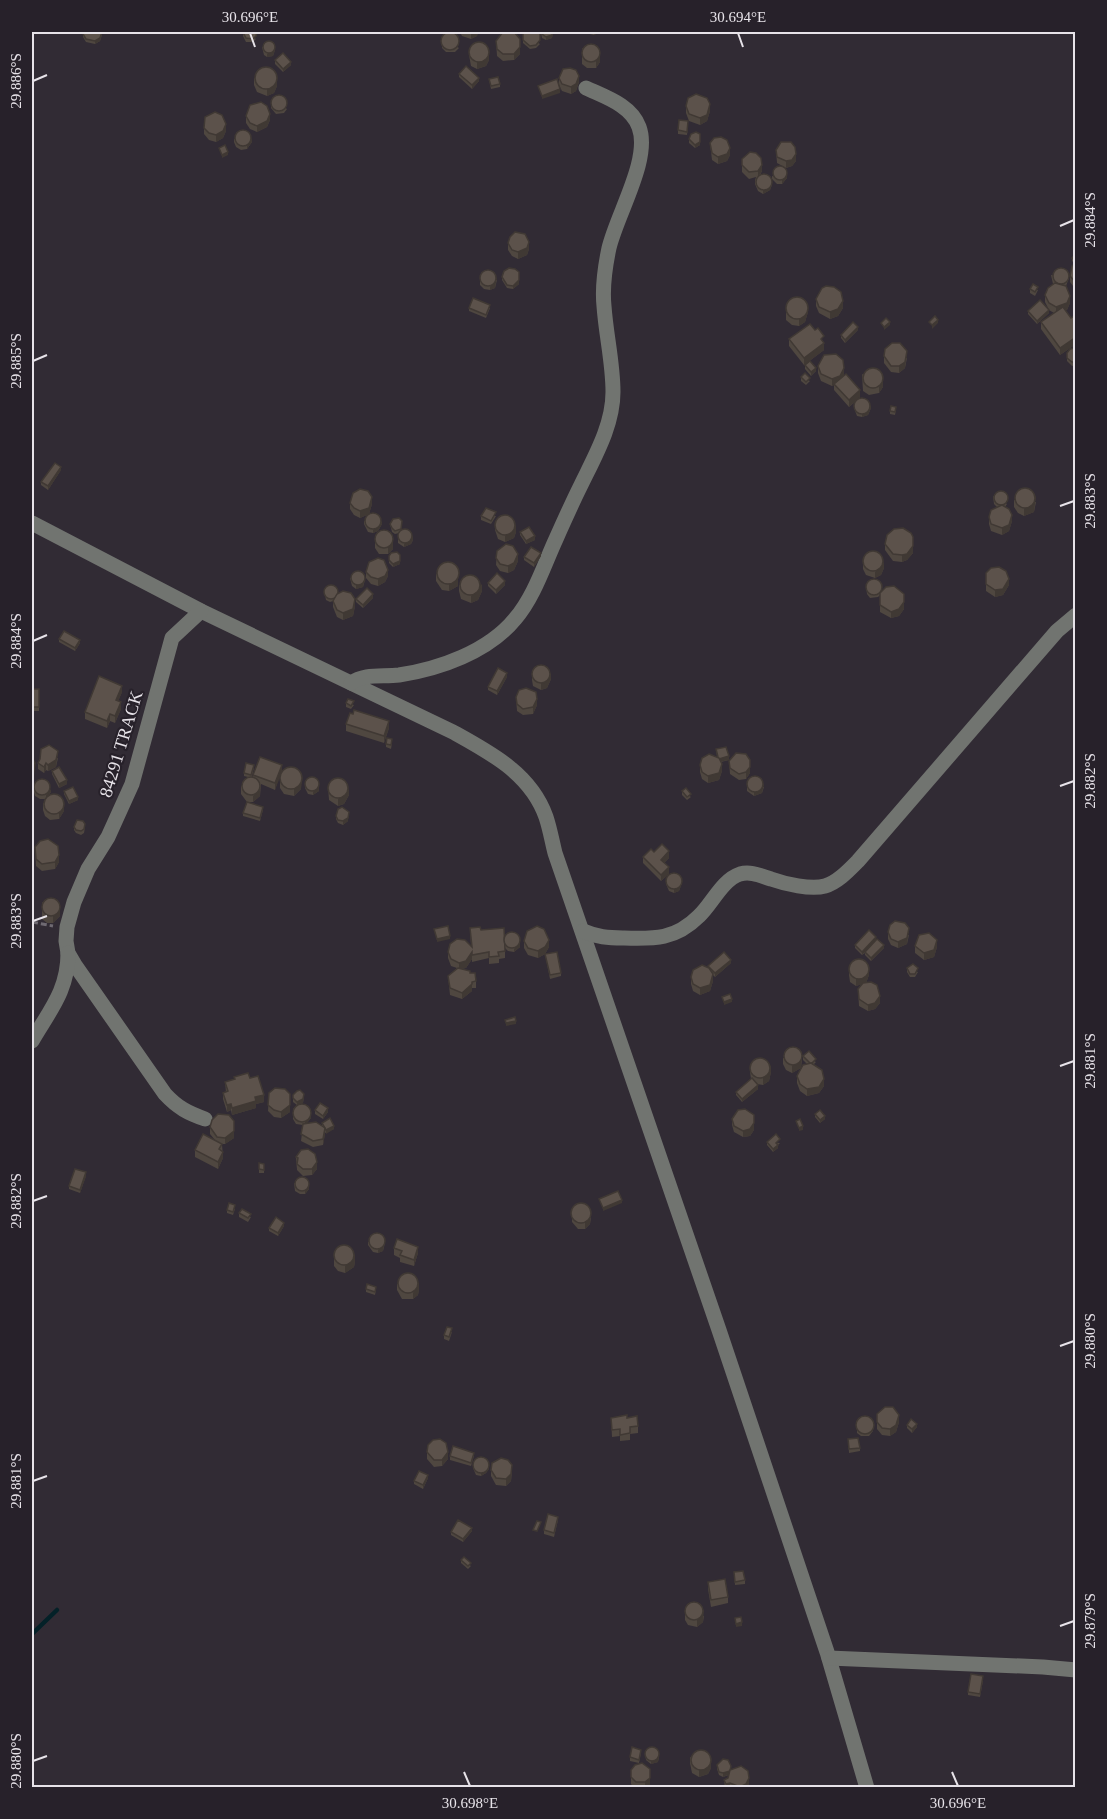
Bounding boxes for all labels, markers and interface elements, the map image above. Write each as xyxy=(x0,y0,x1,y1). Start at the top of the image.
text: 30.696°E xyxy=(222,9,278,25)
text: 30.694°E xyxy=(710,9,766,25)
text: 29.886°S xyxy=(8,53,24,109)
text: 29.884°S xyxy=(1082,192,1098,248)
text: 29.885°S xyxy=(8,333,24,389)
text: 29.883°S xyxy=(1082,473,1098,529)
text: 29.884°S xyxy=(8,613,24,669)
street label: 84291 TRACK xyxy=(95,688,147,800)
text: 29.882°S xyxy=(1082,753,1098,809)
text: 29.883°S xyxy=(8,893,24,949)
text: 29.881°S xyxy=(1082,1033,1098,1089)
text: 29.882°S xyxy=(8,1173,24,1229)
text: 29.880°S xyxy=(1082,1313,1098,1369)
text: 29.881°S xyxy=(8,1453,24,1509)
text: 29.879°S xyxy=(1082,1593,1098,1649)
text: 29.880°S xyxy=(8,1733,24,1789)
text: 30.698°E xyxy=(442,1795,498,1811)
text: 30.696°E xyxy=(930,1795,986,1811)

